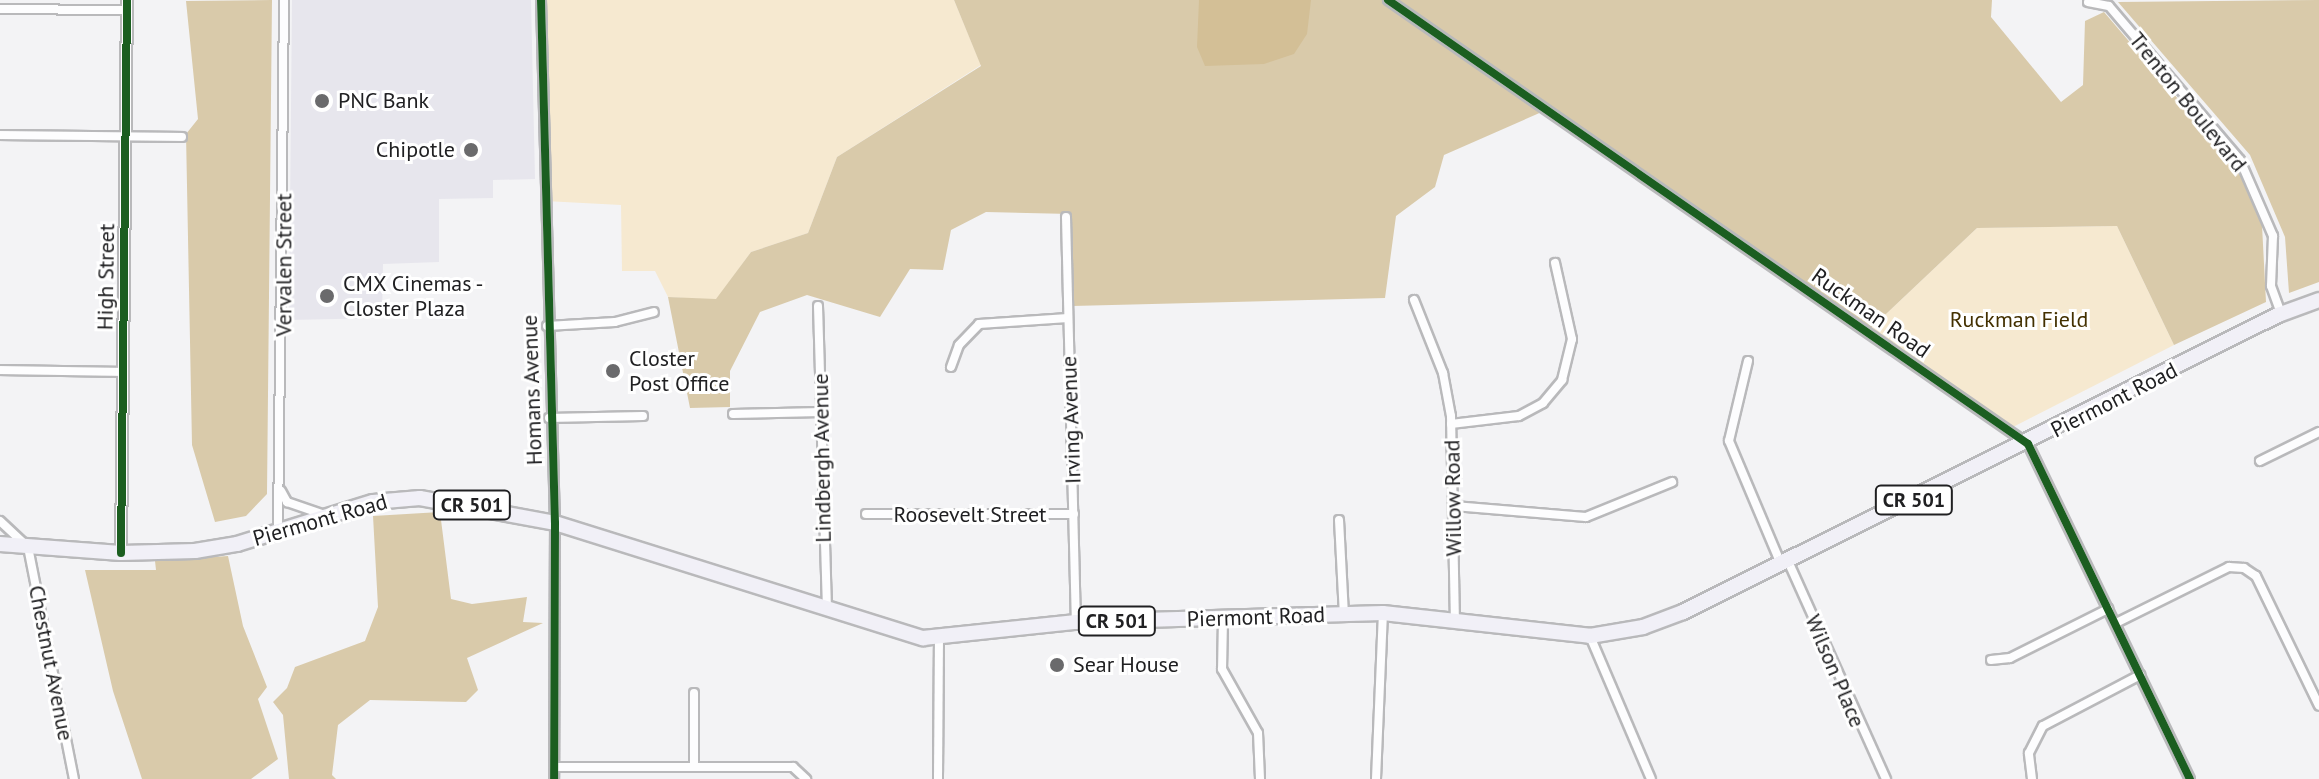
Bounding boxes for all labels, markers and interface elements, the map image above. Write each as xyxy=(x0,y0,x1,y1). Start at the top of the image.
street label: Trenton Boulevard xyxy=(2124,27,2252,177)
place label: PNC Bank xyxy=(338,88,430,114)
marker: PNC Bank xyxy=(313,92,331,110)
place label: Chipotle xyxy=(376,137,455,163)
marker: Chipotle xyxy=(462,141,480,159)
street label: Vervalen Street xyxy=(271,193,297,337)
street label: High Street xyxy=(92,223,120,331)
street label: Ruckman Road xyxy=(1807,262,1935,364)
place label: CMX Cinemas - Closter Plaza xyxy=(343,270,486,322)
marker: CMX Cinemas - Closter Plaza xyxy=(318,287,336,305)
park label: Ruckman Field xyxy=(1950,307,2088,333)
street label: Homans Avenue xyxy=(516,314,548,466)
place label: Closter Post Office xyxy=(629,345,729,396)
street label: Irving Avenue xyxy=(1056,355,1086,485)
street label: Piermont Road xyxy=(2046,357,2182,443)
marker: Closter Post Office xyxy=(604,362,622,380)
street label: Lindbergh Avenue xyxy=(807,373,837,543)
street label: Willow Road xyxy=(1439,439,1467,557)
road number: CR 501 xyxy=(1874,484,1954,516)
street label: Piermont Road xyxy=(250,488,390,552)
road number: CR 501 xyxy=(432,489,512,521)
street label: Roosevelt Street xyxy=(893,502,1047,528)
street label: Chestnut Avenue xyxy=(23,583,79,743)
street label: Piermont Road xyxy=(1186,601,1326,633)
road number: CR 501 xyxy=(1077,605,1157,637)
street label: Wilson Place xyxy=(1799,611,1871,731)
place label: Sear House xyxy=(1073,652,1179,678)
marker: Sear House xyxy=(1048,656,1066,674)

